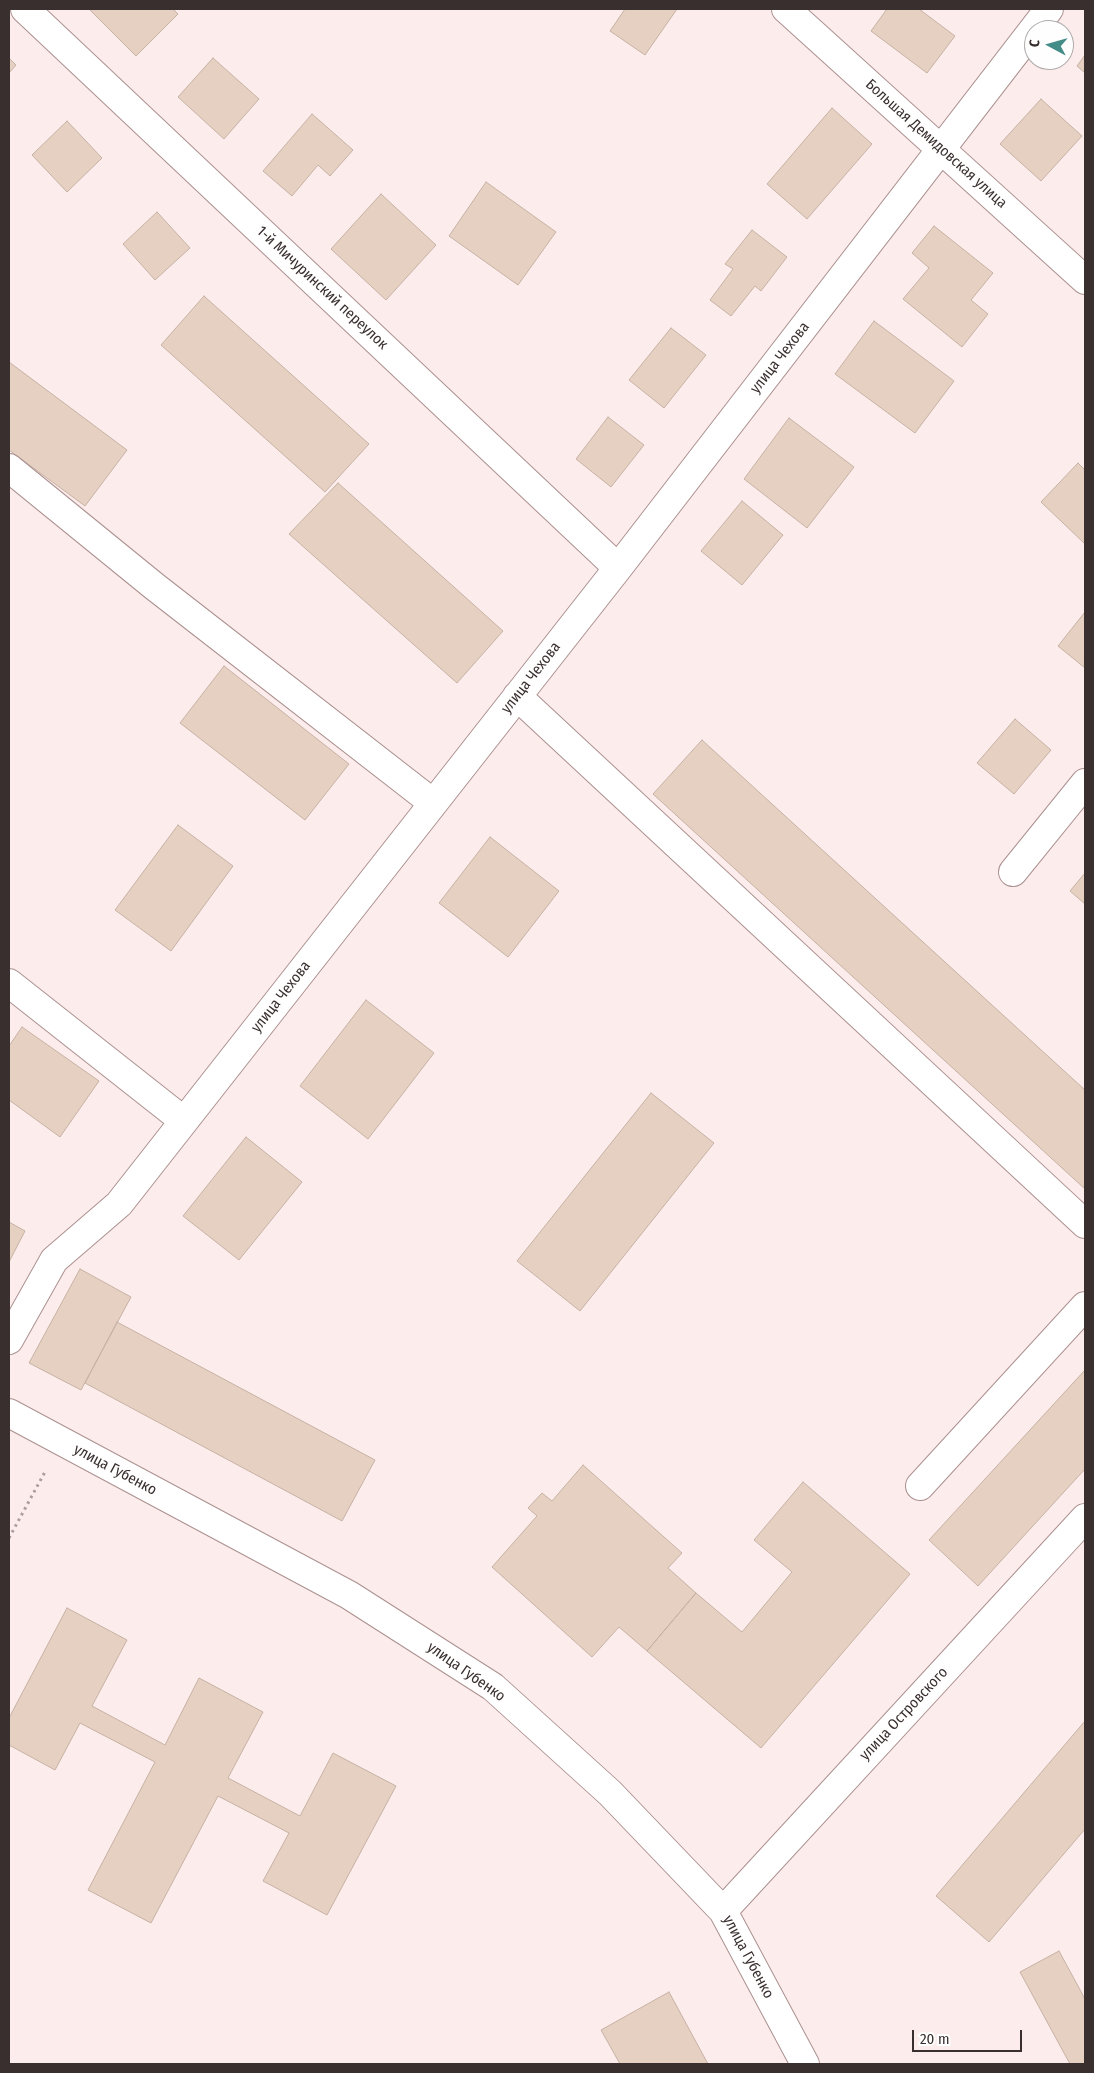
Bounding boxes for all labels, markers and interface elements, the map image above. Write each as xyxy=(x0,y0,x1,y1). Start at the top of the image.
north arrow xyxy=(1024,20,1074,70)
text: С xyxy=(1026,39,1043,48)
street label: Большая Демидовская улица xyxy=(862,76,1010,212)
street label: 1-й Мичуринский переулок xyxy=(253,223,391,353)
street label: улица Чехова xyxy=(747,319,813,397)
street label: улица Чехова xyxy=(498,639,564,717)
street label: улица Чехова xyxy=(248,958,314,1036)
street label: улица Губенко xyxy=(70,1441,160,1499)
street label: улица Губенко xyxy=(423,1638,509,1706)
street label: улица Островского xyxy=(856,1664,952,1764)
street label: улица Губенко xyxy=(719,1912,777,2002)
scale bar xyxy=(914,2020,1024,2052)
text: 20 m xyxy=(920,2030,950,2048)

